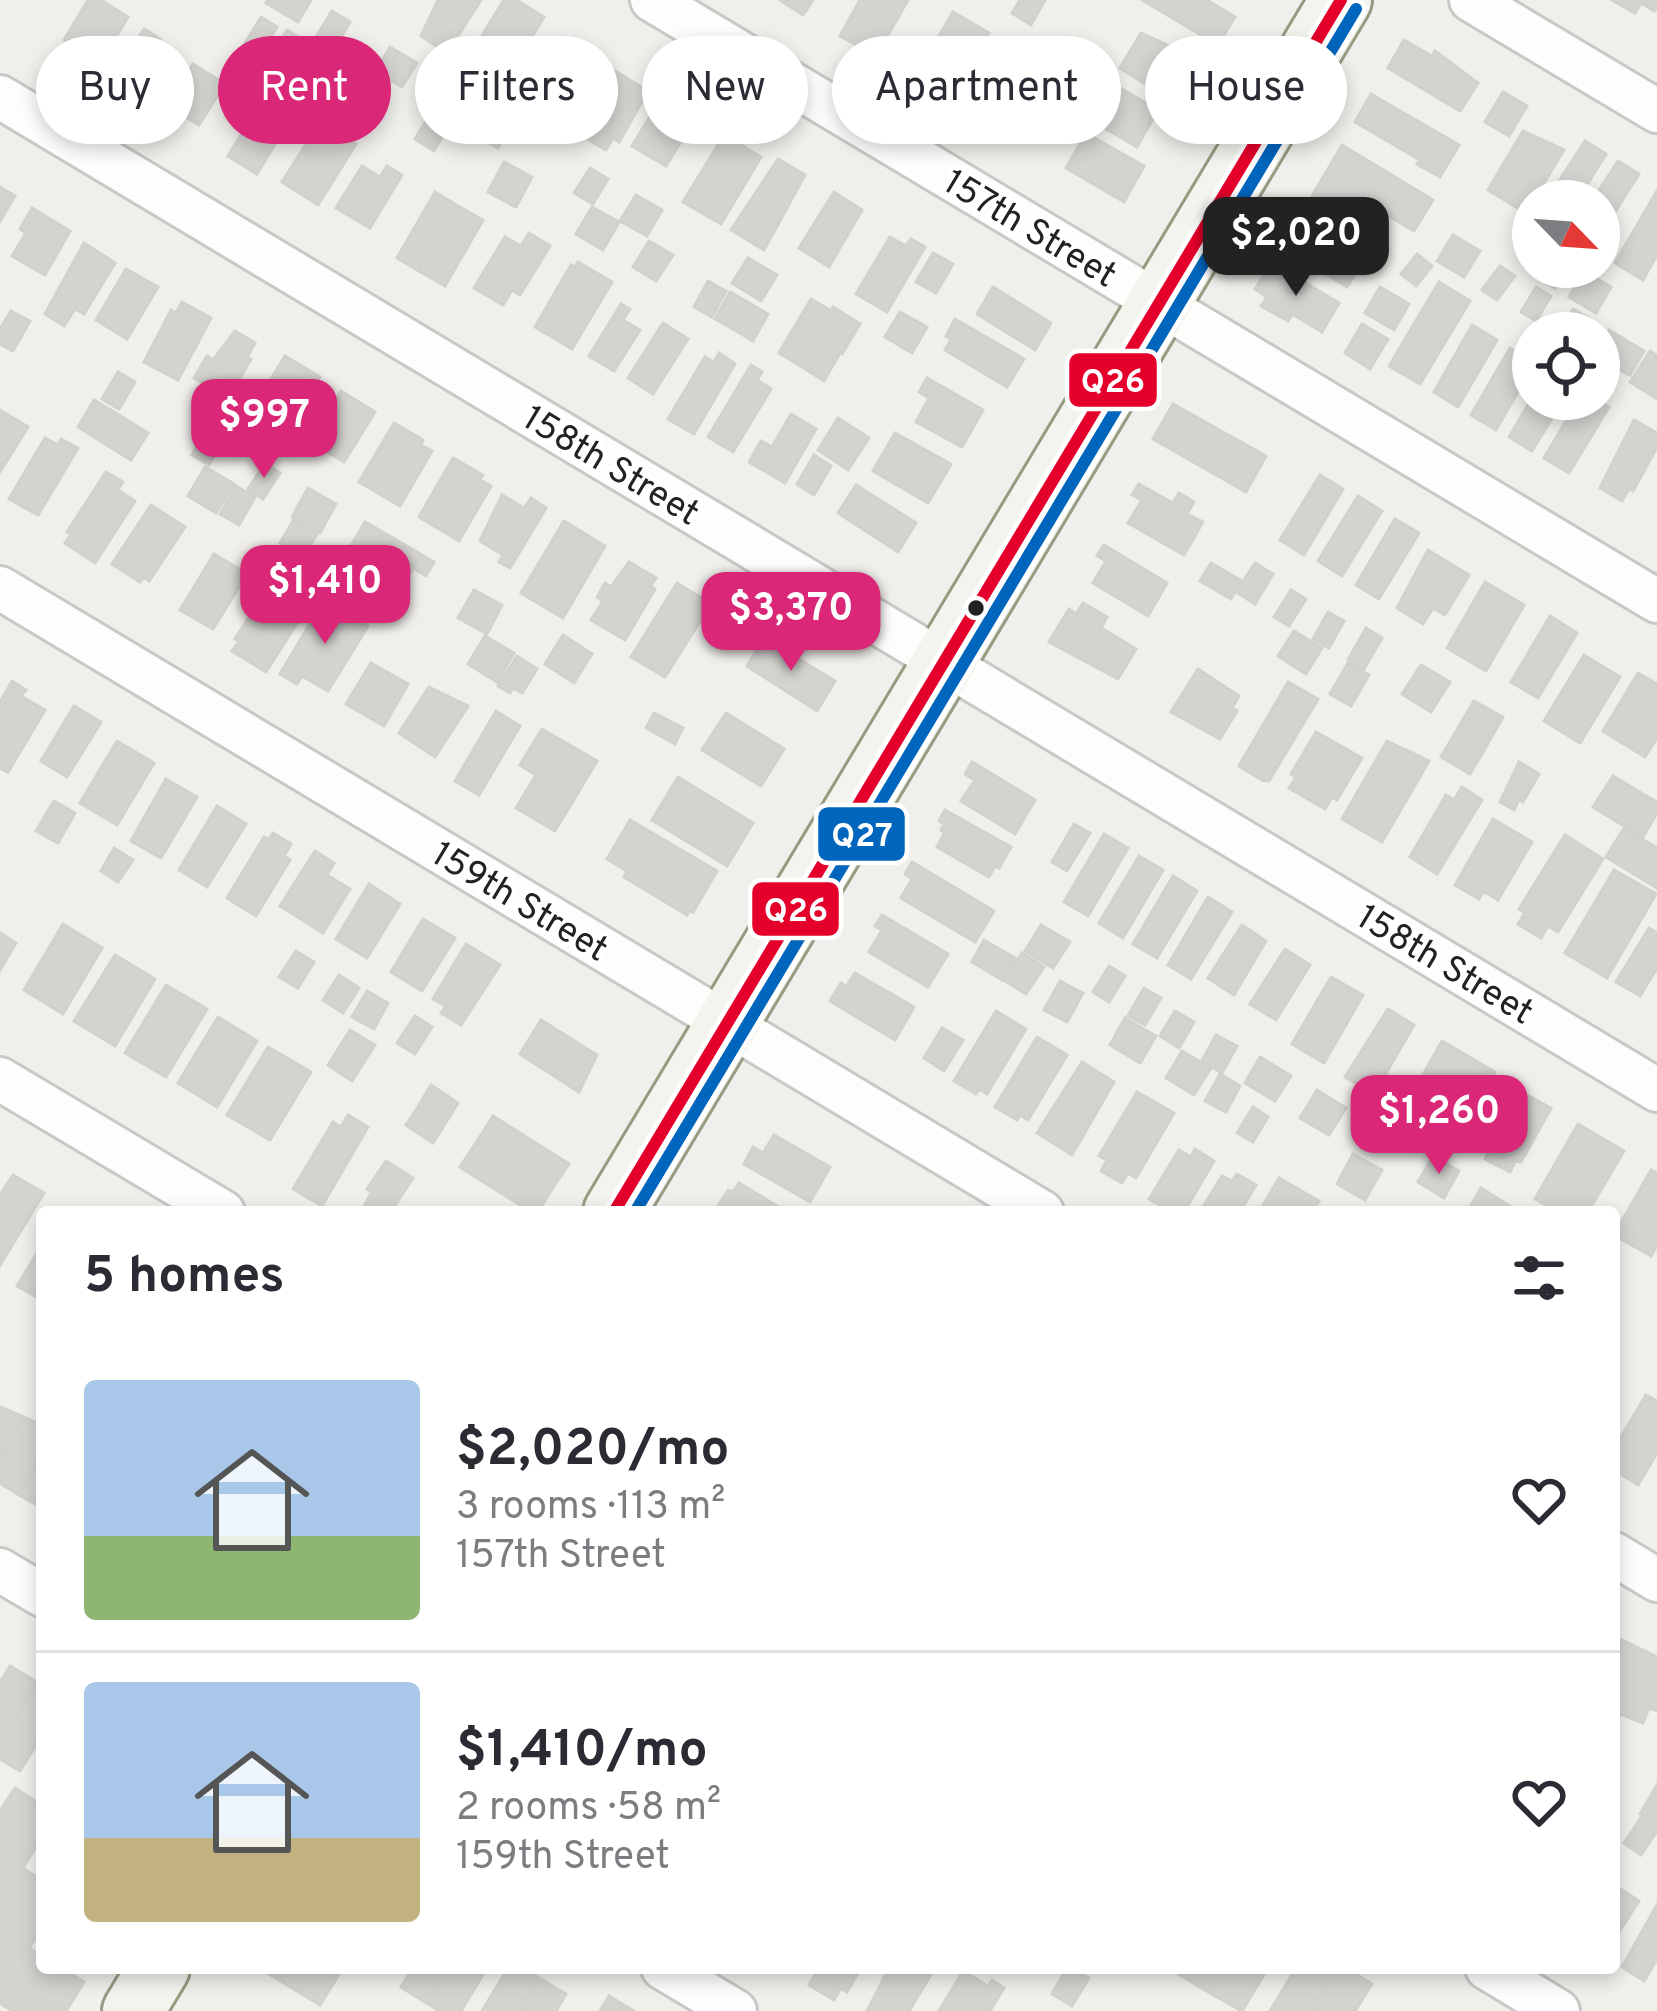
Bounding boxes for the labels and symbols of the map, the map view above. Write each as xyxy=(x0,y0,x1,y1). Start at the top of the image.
street label: 157th Street xyxy=(934,161,1124,300)
north arrow xyxy=(1512,180,1620,288)
pin: $2,020 xyxy=(1198,197,1394,299)
line badge: Q26 xyxy=(1067,351,1159,409)
text: Q26 xyxy=(1081,363,1145,405)
pin: $997 xyxy=(193,379,335,481)
street label: 158th Street xyxy=(513,397,707,538)
pin: $1,410 xyxy=(227,545,423,647)
pin: $3,370 xyxy=(693,572,889,674)
unlabelled marker xyxy=(965,597,987,619)
line badge: Q27 xyxy=(816,805,907,863)
text: Q27 xyxy=(831,817,893,859)
street label: 159th Street xyxy=(422,833,615,974)
line badge: Q26 xyxy=(750,880,841,938)
text: Q26 xyxy=(764,892,828,934)
street label: 158th Street xyxy=(1347,896,1541,1037)
pin: $1,260 xyxy=(1341,1075,1537,1177)

